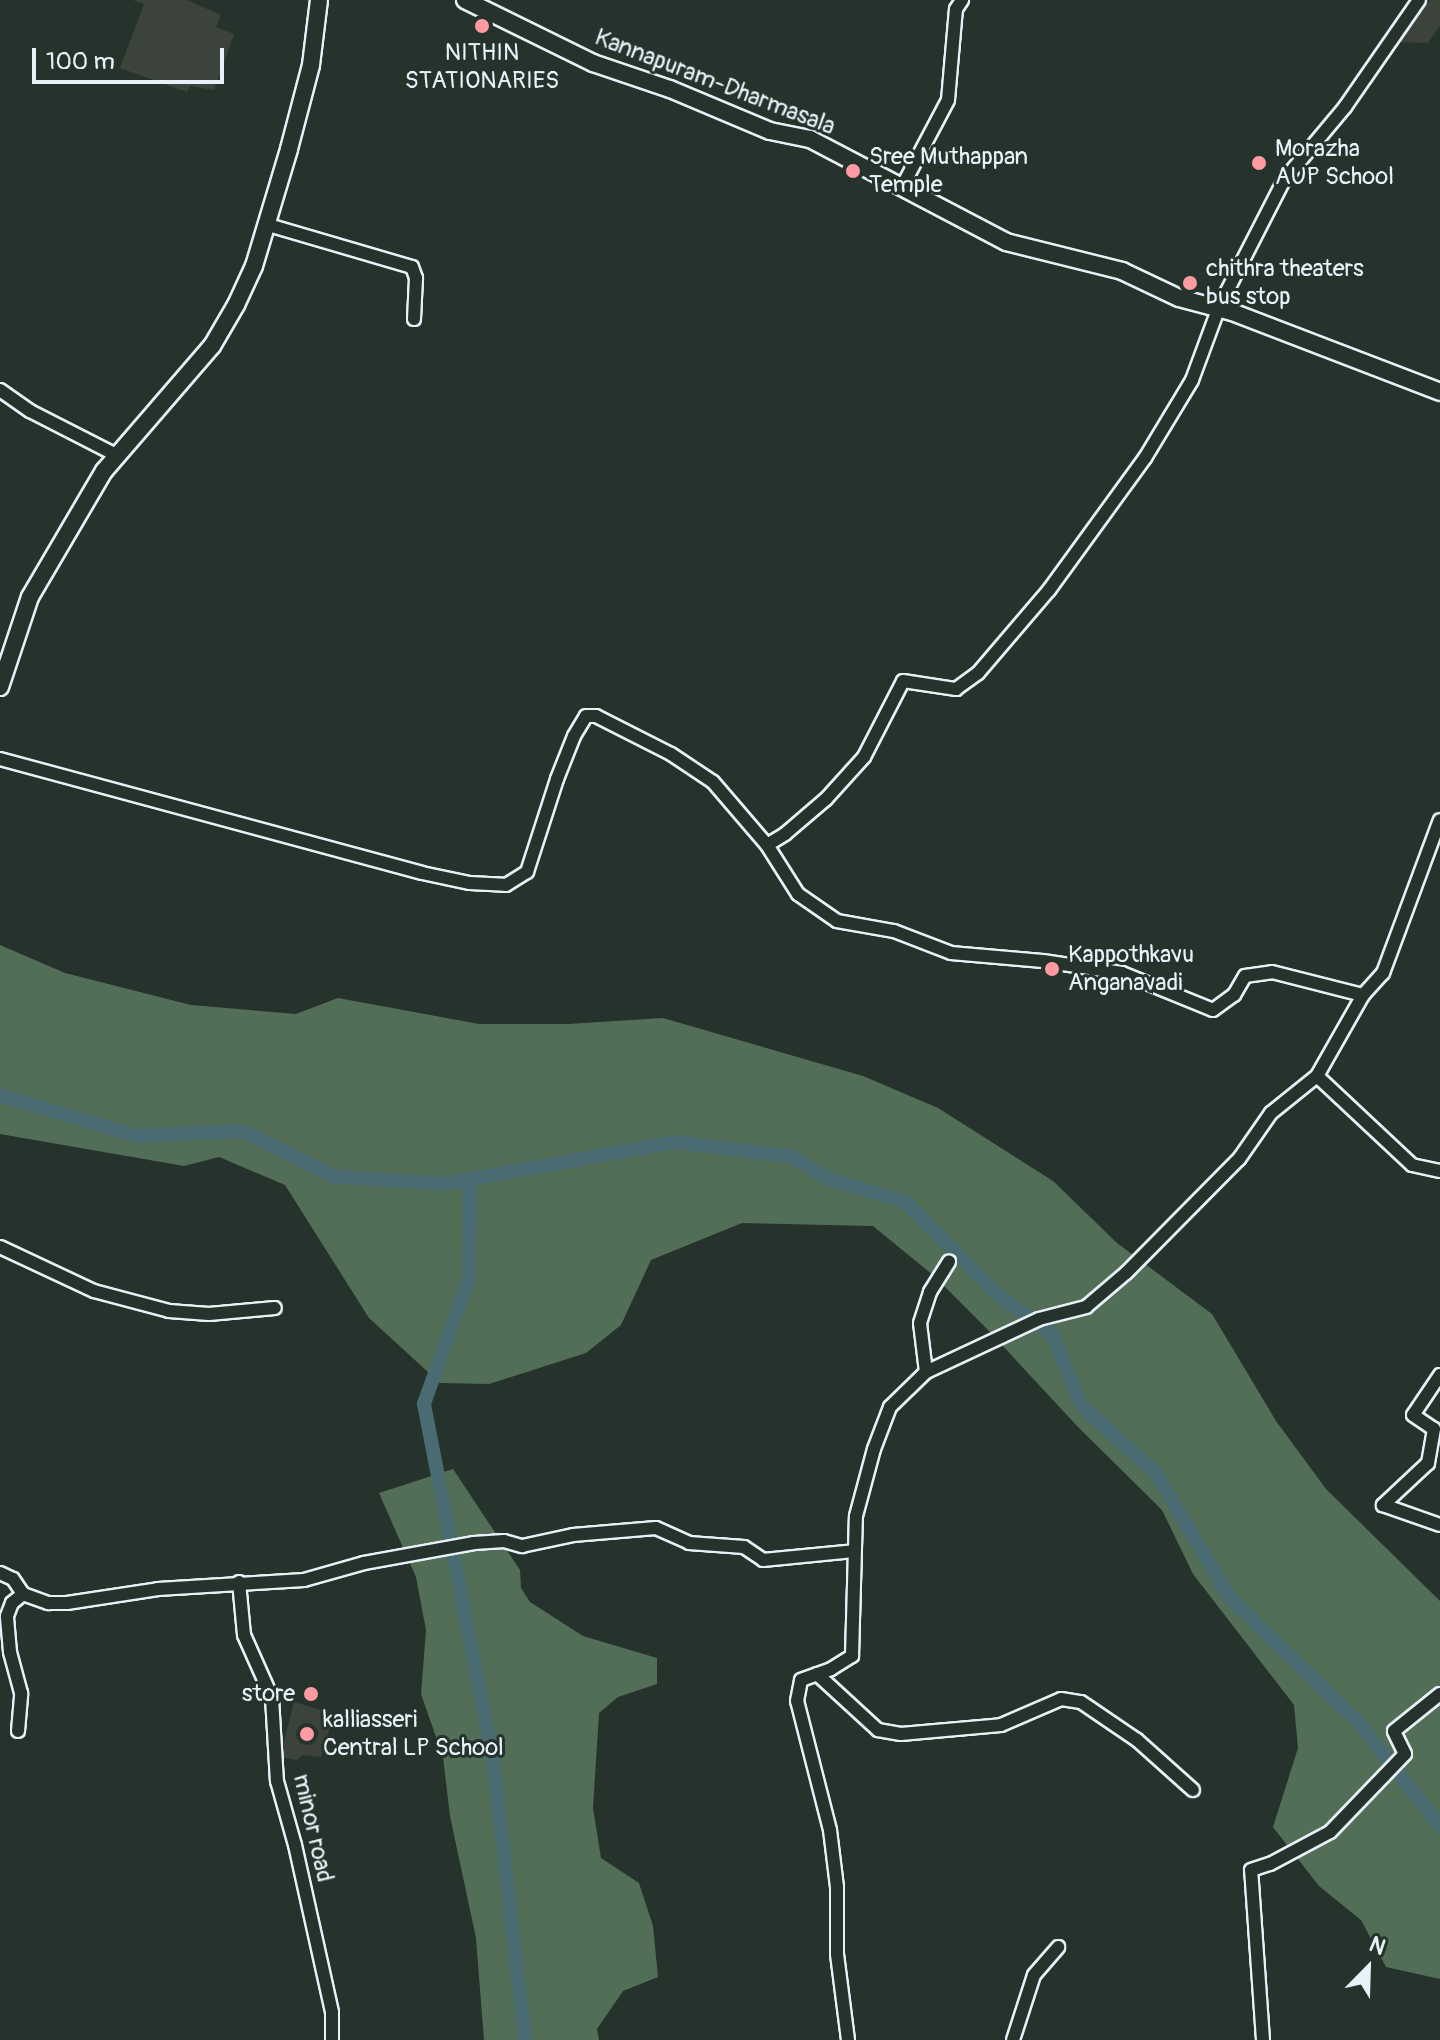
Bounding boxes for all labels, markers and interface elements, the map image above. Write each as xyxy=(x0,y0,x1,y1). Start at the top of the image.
marker: NITHIN STATIONARIES xyxy=(473,17,491,35)
street label: Kannapuram-Dharmasala xyxy=(591,23,839,141)
scale bar xyxy=(36,32,228,82)
place label: NITHIN STATIONARIES xyxy=(405,39,559,95)
text: 100 m xyxy=(46,47,115,76)
place label: Morazha AUP School xyxy=(1275,135,1394,191)
place label: Sree Muthappan Temple xyxy=(869,143,1028,199)
marker: Morazha AUP School xyxy=(1250,154,1268,172)
marker: Sree Muthappan Temple xyxy=(844,162,862,180)
place label: chithra theaters bus stop xyxy=(1206,255,1364,311)
marker: chithra theaters bus stop xyxy=(1181,274,1199,292)
place label: Kappothkavu Anganavadi xyxy=(1068,941,1194,997)
marker: Kappothkavu Anganavadi xyxy=(1043,960,1061,978)
place label: store xyxy=(242,1680,295,1708)
marker: store xyxy=(302,1685,320,1703)
place label: kalliasseri Central LP School xyxy=(323,1706,504,1762)
marker: kalliasseri Central LP School xyxy=(298,1725,316,1743)
street label: minor road xyxy=(287,1771,339,1885)
north arrow xyxy=(1328,1928,1408,2008)
text: N xyxy=(1365,1930,1390,1962)

